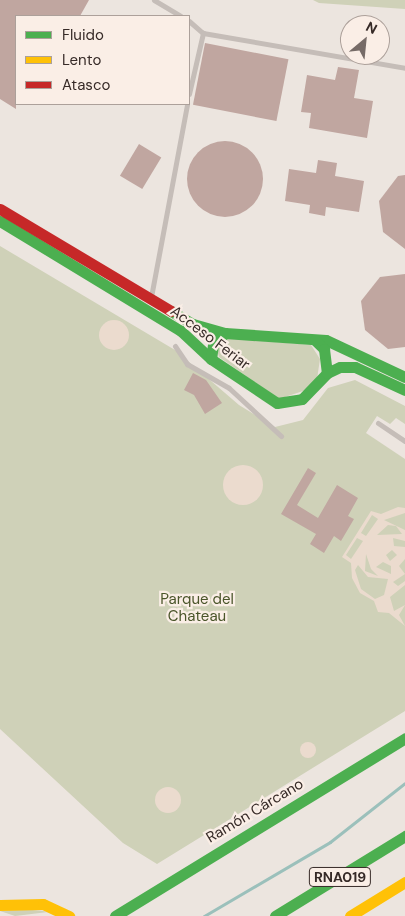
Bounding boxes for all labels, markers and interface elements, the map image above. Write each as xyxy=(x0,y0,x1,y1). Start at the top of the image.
legend xyxy=(15,15,190,105)
north arrow xyxy=(340,15,390,65)
text: N xyxy=(363,17,380,38)
text: Fluido xyxy=(62,25,104,45)
text: Lento xyxy=(62,50,101,70)
text: Atasco xyxy=(62,75,110,95)
street label: Acceso Feriar xyxy=(167,302,253,374)
park label: Parque del Chateau xyxy=(160,590,234,625)
street label: Ramón Cárcano xyxy=(203,775,307,847)
road number: RNA019 xyxy=(309,866,371,889)

